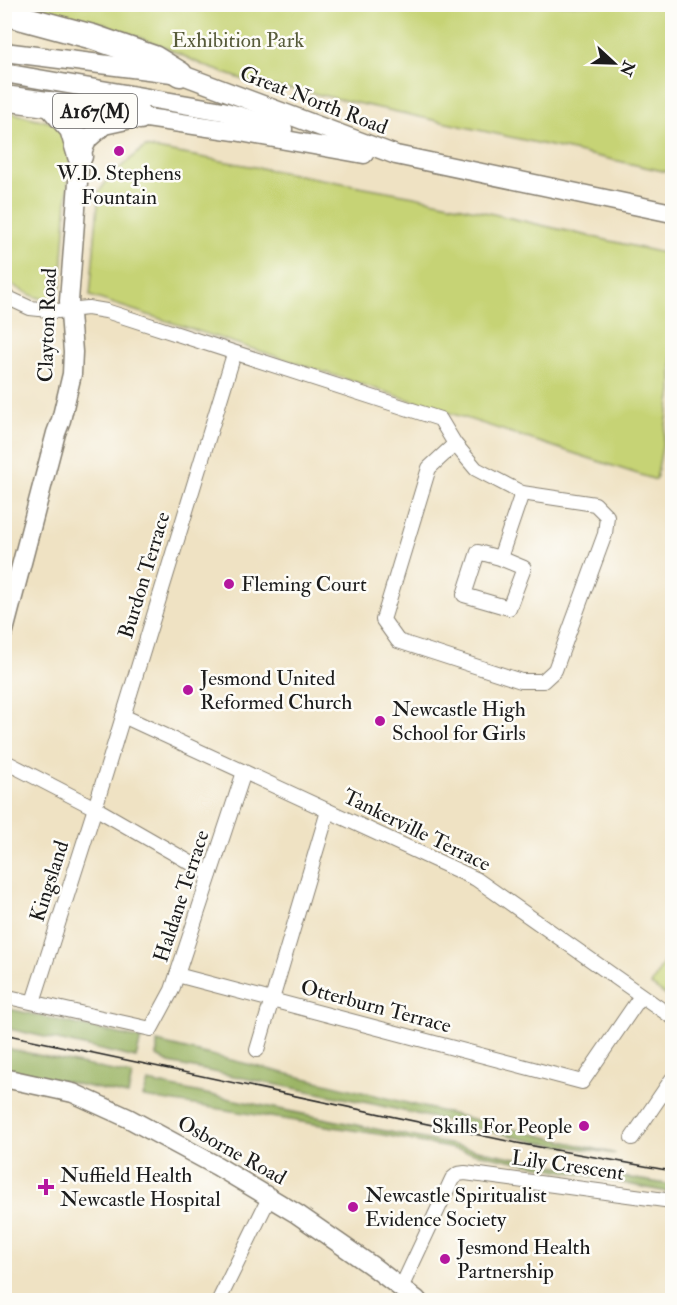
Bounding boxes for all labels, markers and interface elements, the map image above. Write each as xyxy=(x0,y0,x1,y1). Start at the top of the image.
park label: Exhibition Park xyxy=(172,27,304,54)
north arrow xyxy=(584,33,644,93)
text: N xyxy=(615,57,639,79)
street label: Great North Road xyxy=(236,60,392,141)
road number: A167(M) xyxy=(53,94,137,128)
marker: W.D. Stephens Fountain xyxy=(112,144,126,158)
place label: W.D. Stephens Fountain xyxy=(56,160,181,211)
street label: Clayton Road xyxy=(32,267,63,383)
street label: Burdon Terrace xyxy=(112,508,177,642)
place label: Fleming Court xyxy=(241,571,367,598)
marker: Fleming Court xyxy=(222,577,236,591)
place label: Jesmond United Reformed Church xyxy=(199,665,352,716)
marker: Jesmond United Reformed Church xyxy=(181,683,195,697)
place label: Newcastle High School for Girls xyxy=(392,696,526,747)
marker: Newcastle High School for Girls xyxy=(373,714,387,728)
street label: Tankerville Terrace xyxy=(339,783,495,878)
street label: Haldane Terrace xyxy=(147,826,216,966)
street label: Kingsland xyxy=(24,837,75,925)
street label: Otterburn Terrace xyxy=(298,973,454,1040)
street label: Osborne Road xyxy=(173,1109,292,1192)
place label: Skills For People xyxy=(432,1113,572,1140)
marker: Skills For People xyxy=(577,1119,591,1133)
street label: Lily Crescent xyxy=(510,1144,626,1187)
place label: Nuffield Health Newcastle Hospital xyxy=(60,1162,221,1213)
marker: Nuffield Health Newcastle Hospital xyxy=(37,1178,55,1196)
place label: Newcastle Spiritualist Evidence Society xyxy=(365,1182,547,1233)
marker: Newcastle Spiritualist Evidence Society xyxy=(346,1200,360,1214)
place label: Jesmond Health Partnership xyxy=(456,1234,590,1285)
marker: Jesmond Health Partnership xyxy=(438,1252,452,1266)

